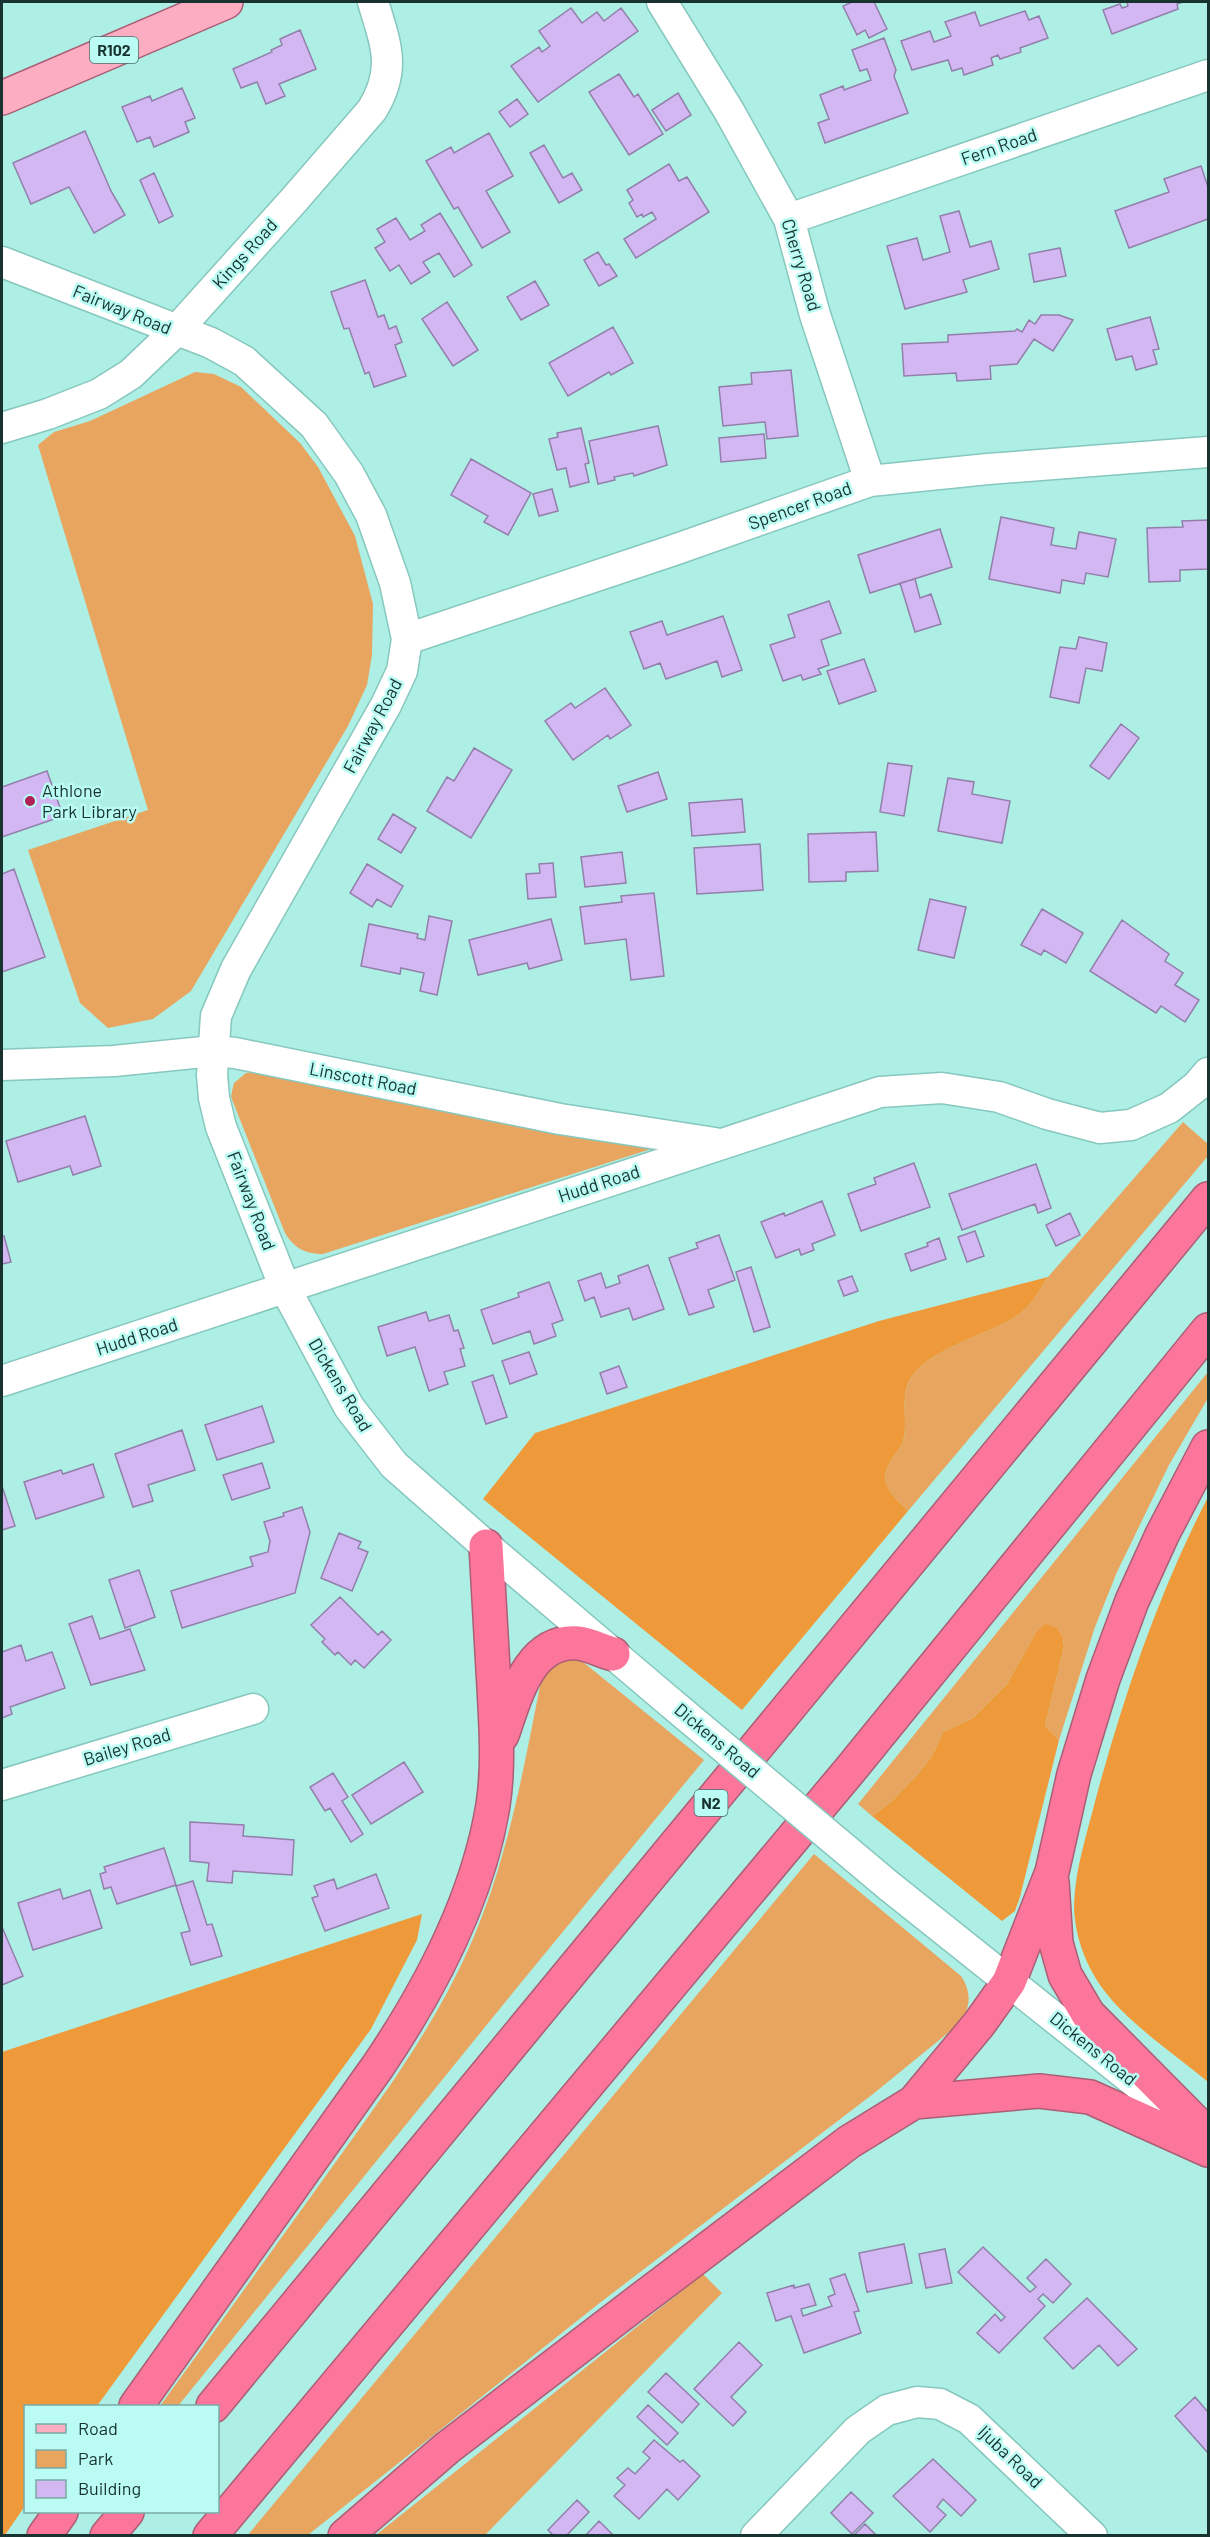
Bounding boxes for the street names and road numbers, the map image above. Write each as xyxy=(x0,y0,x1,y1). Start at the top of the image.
road number: R102 xyxy=(90,37,138,63)
street label: Fern Road xyxy=(958,123,1039,169)
street label: Kings Road xyxy=(207,214,281,293)
street label: Cherry Road xyxy=(777,216,826,314)
street label: Fairway Road xyxy=(70,279,175,339)
street label: Spencer Road xyxy=(745,476,854,534)
street label: Fairway Road xyxy=(338,674,406,777)
street label: Linscott Road xyxy=(308,1057,419,1099)
street label: Fairway Road xyxy=(223,1148,281,1253)
street label: Hudd Road xyxy=(555,1160,642,1207)
street label: Hudd Road xyxy=(93,1313,180,1360)
street label: Dickens Road xyxy=(304,1334,377,1435)
street label: Dickens Road xyxy=(670,1698,765,1782)
street label: Bailey Road xyxy=(80,1722,173,1770)
road number: N2 xyxy=(694,1790,728,1816)
street label: Dickens Road xyxy=(1046,2007,1141,2090)
street label: Ijuba Road xyxy=(974,2420,1048,2492)

